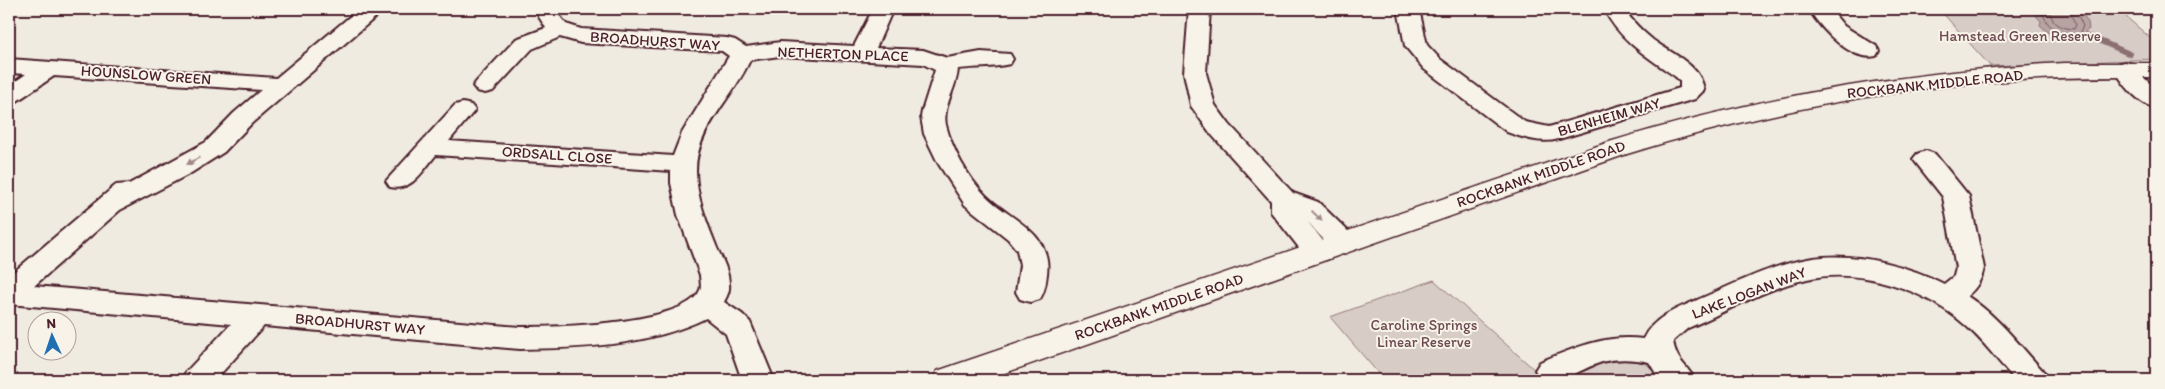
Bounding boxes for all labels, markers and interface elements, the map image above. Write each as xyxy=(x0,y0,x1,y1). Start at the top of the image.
street label: BROADHURST WAY xyxy=(589,27,721,55)
park label: Hamstead Green Reserve xyxy=(1939,27,2101,45)
street label: NETHERTON PLACE xyxy=(777,43,909,65)
street label: HOUNSLOW GREEN xyxy=(80,61,212,89)
street label: ROCKBANK MIDDLE ROAD xyxy=(1846,66,2024,102)
street label: BLENHEIM WAY xyxy=(1556,94,1663,140)
street label: ROCKBANK MIDDLE ROAD xyxy=(1454,137,1628,211)
street label: ORDSALL CLOSE xyxy=(501,142,613,168)
one-way arrow xyxy=(186,157,201,165)
one-way arrow xyxy=(1311,210,1323,222)
street label: LAKE LOGAN WAY xyxy=(1689,263,1809,323)
street label: ROCKBANK MIDDLE ROAD xyxy=(1072,270,1246,344)
street label: BROADHURST WAY xyxy=(294,309,426,339)
north arrow xyxy=(28,312,78,362)
text: N xyxy=(46,315,57,332)
park label: Caroline Springs Linear Reserve xyxy=(1371,316,1478,351)

